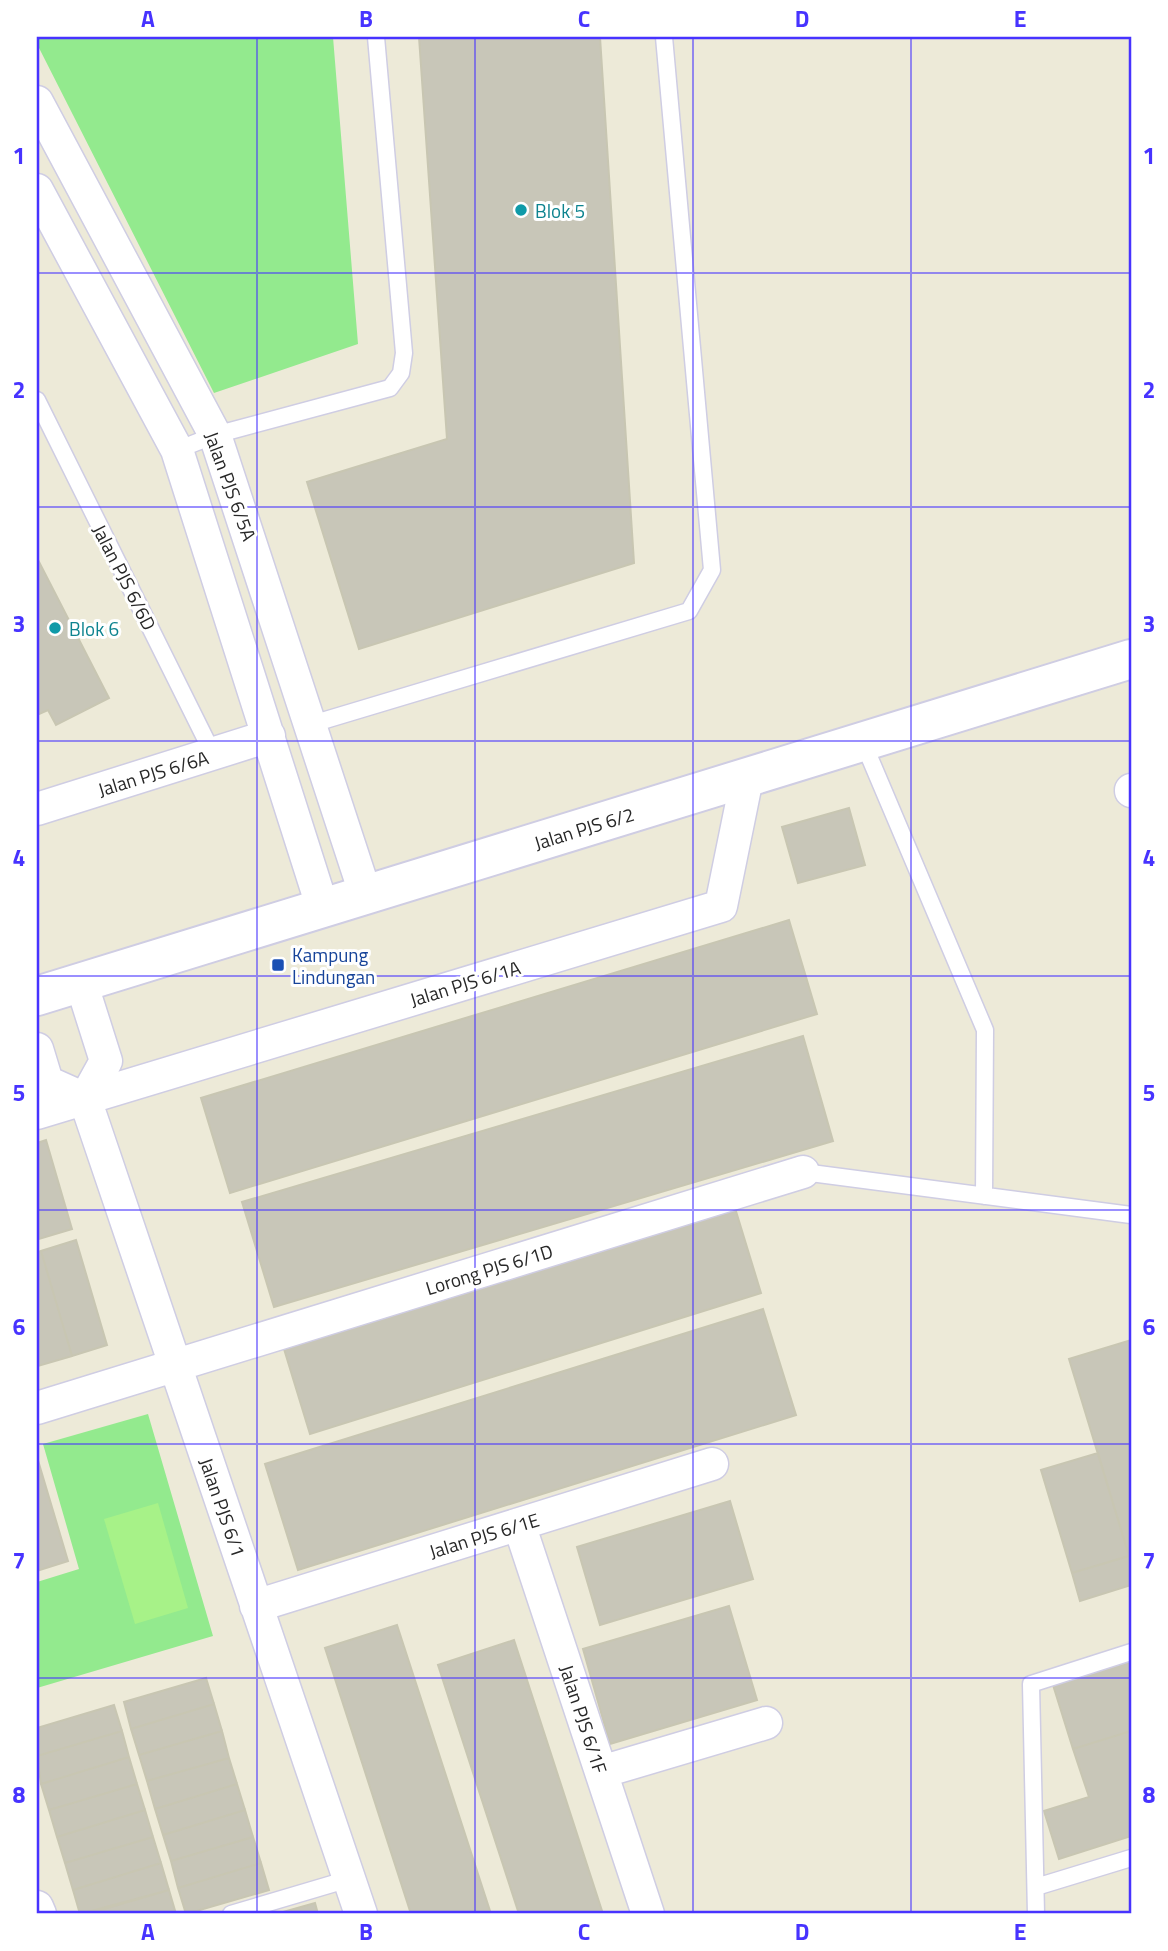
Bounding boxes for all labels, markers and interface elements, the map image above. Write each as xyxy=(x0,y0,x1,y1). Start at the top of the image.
text: A xyxy=(141,1,155,36)
text: B xyxy=(359,1,373,36)
text: C xyxy=(578,1,590,36)
text: D xyxy=(795,1,809,36)
text: E xyxy=(1014,1,1026,36)
text: 1 xyxy=(13,138,25,173)
text: 1 xyxy=(1143,138,1155,173)
place label: Blok 5 xyxy=(535,196,585,225)
marker: Blok 5 xyxy=(513,202,529,218)
text: 2 xyxy=(13,372,25,407)
text: 2 xyxy=(1143,372,1155,407)
street label: Jalan PJS 6/5A xyxy=(198,427,264,545)
street label: Jalan PJS 6/6D xyxy=(86,519,164,635)
text: 3 xyxy=(13,606,25,641)
text: 3 xyxy=(1143,606,1155,641)
place label: Blok 6 xyxy=(69,614,119,643)
marker: Blok 6 xyxy=(47,620,63,636)
street label: Jalan PJS 6/6A xyxy=(94,742,212,804)
street label: Jalan PJS 6/2 xyxy=(530,799,638,857)
text: 4 xyxy=(13,840,25,875)
text: 4 xyxy=(1143,840,1155,875)
place label: Kampung Lindungan xyxy=(292,940,375,991)
street label: Jalan PJS 6/1A xyxy=(406,952,524,1014)
marker: Kampung Lindungan xyxy=(270,957,286,973)
text: 5 xyxy=(13,1075,25,1110)
text: 5 xyxy=(1143,1075,1155,1110)
street label: Lorong PJS 6/1D xyxy=(422,1236,556,1302)
text: 6 xyxy=(13,1309,26,1344)
text: 6 xyxy=(1143,1309,1156,1344)
street label: Jalan PJS 6/1 xyxy=(192,1454,254,1560)
street label: Jalan PJS 6/1E xyxy=(425,1505,543,1565)
text: 7 xyxy=(13,1543,25,1578)
text: 7 xyxy=(1143,1543,1155,1578)
street label: Jalan PJS 6/1F xyxy=(553,1661,615,1777)
text: 8 xyxy=(13,1777,26,1812)
text: 8 xyxy=(1143,1777,1156,1812)
text: A xyxy=(141,1914,155,1949)
text: B xyxy=(359,1914,373,1949)
text: C xyxy=(578,1914,590,1949)
text: D xyxy=(795,1914,809,1949)
text: E xyxy=(1014,1914,1026,1949)

